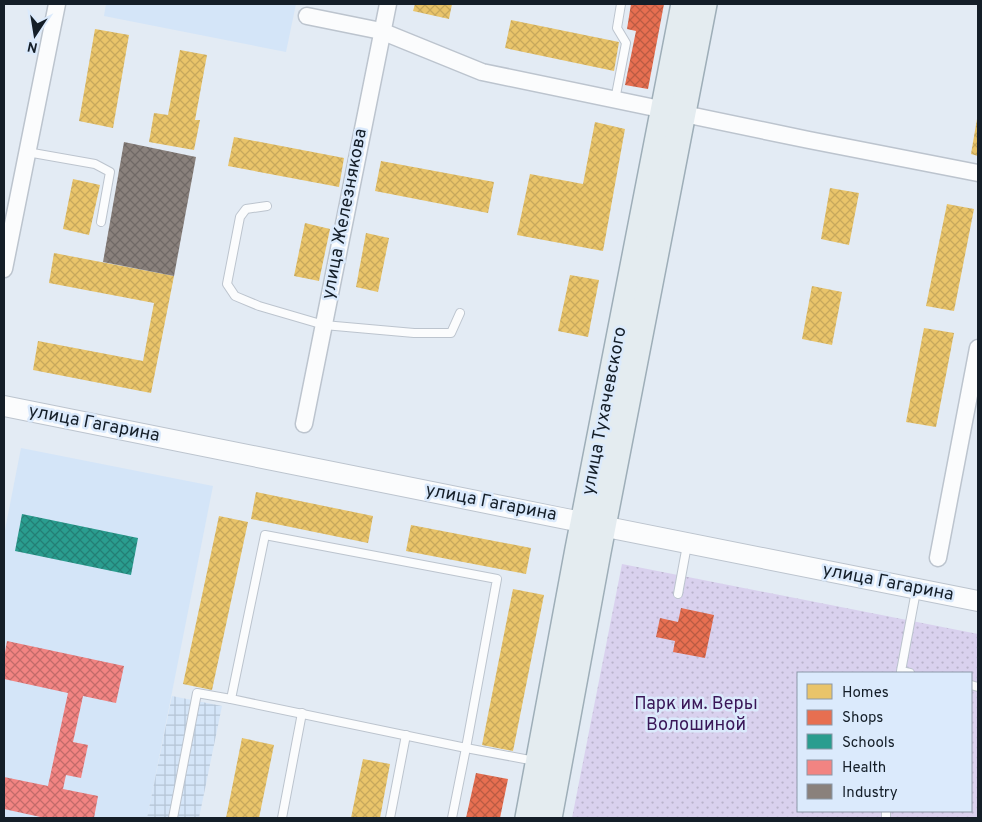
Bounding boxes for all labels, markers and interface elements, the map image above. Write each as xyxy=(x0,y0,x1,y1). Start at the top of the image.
north arrow xyxy=(10,10,60,60)
text: N xyxy=(26,37,39,56)
street label: улица Железнякова xyxy=(317,127,373,301)
street label: улица Тухачевского xyxy=(577,325,633,497)
street label: улица Гагарина xyxy=(26,400,162,448)
street label: улица Гагарина xyxy=(423,479,559,527)
street label: улица Гагарина xyxy=(820,559,956,607)
legend xyxy=(797,672,972,812)
text: Homes xyxy=(842,684,889,703)
park label: Парк им. Веры Волошиной xyxy=(634,693,758,737)
text: Shops xyxy=(842,709,883,728)
text: Schools xyxy=(842,734,895,753)
text: Health xyxy=(842,759,886,778)
text: Industry xyxy=(842,784,898,803)

